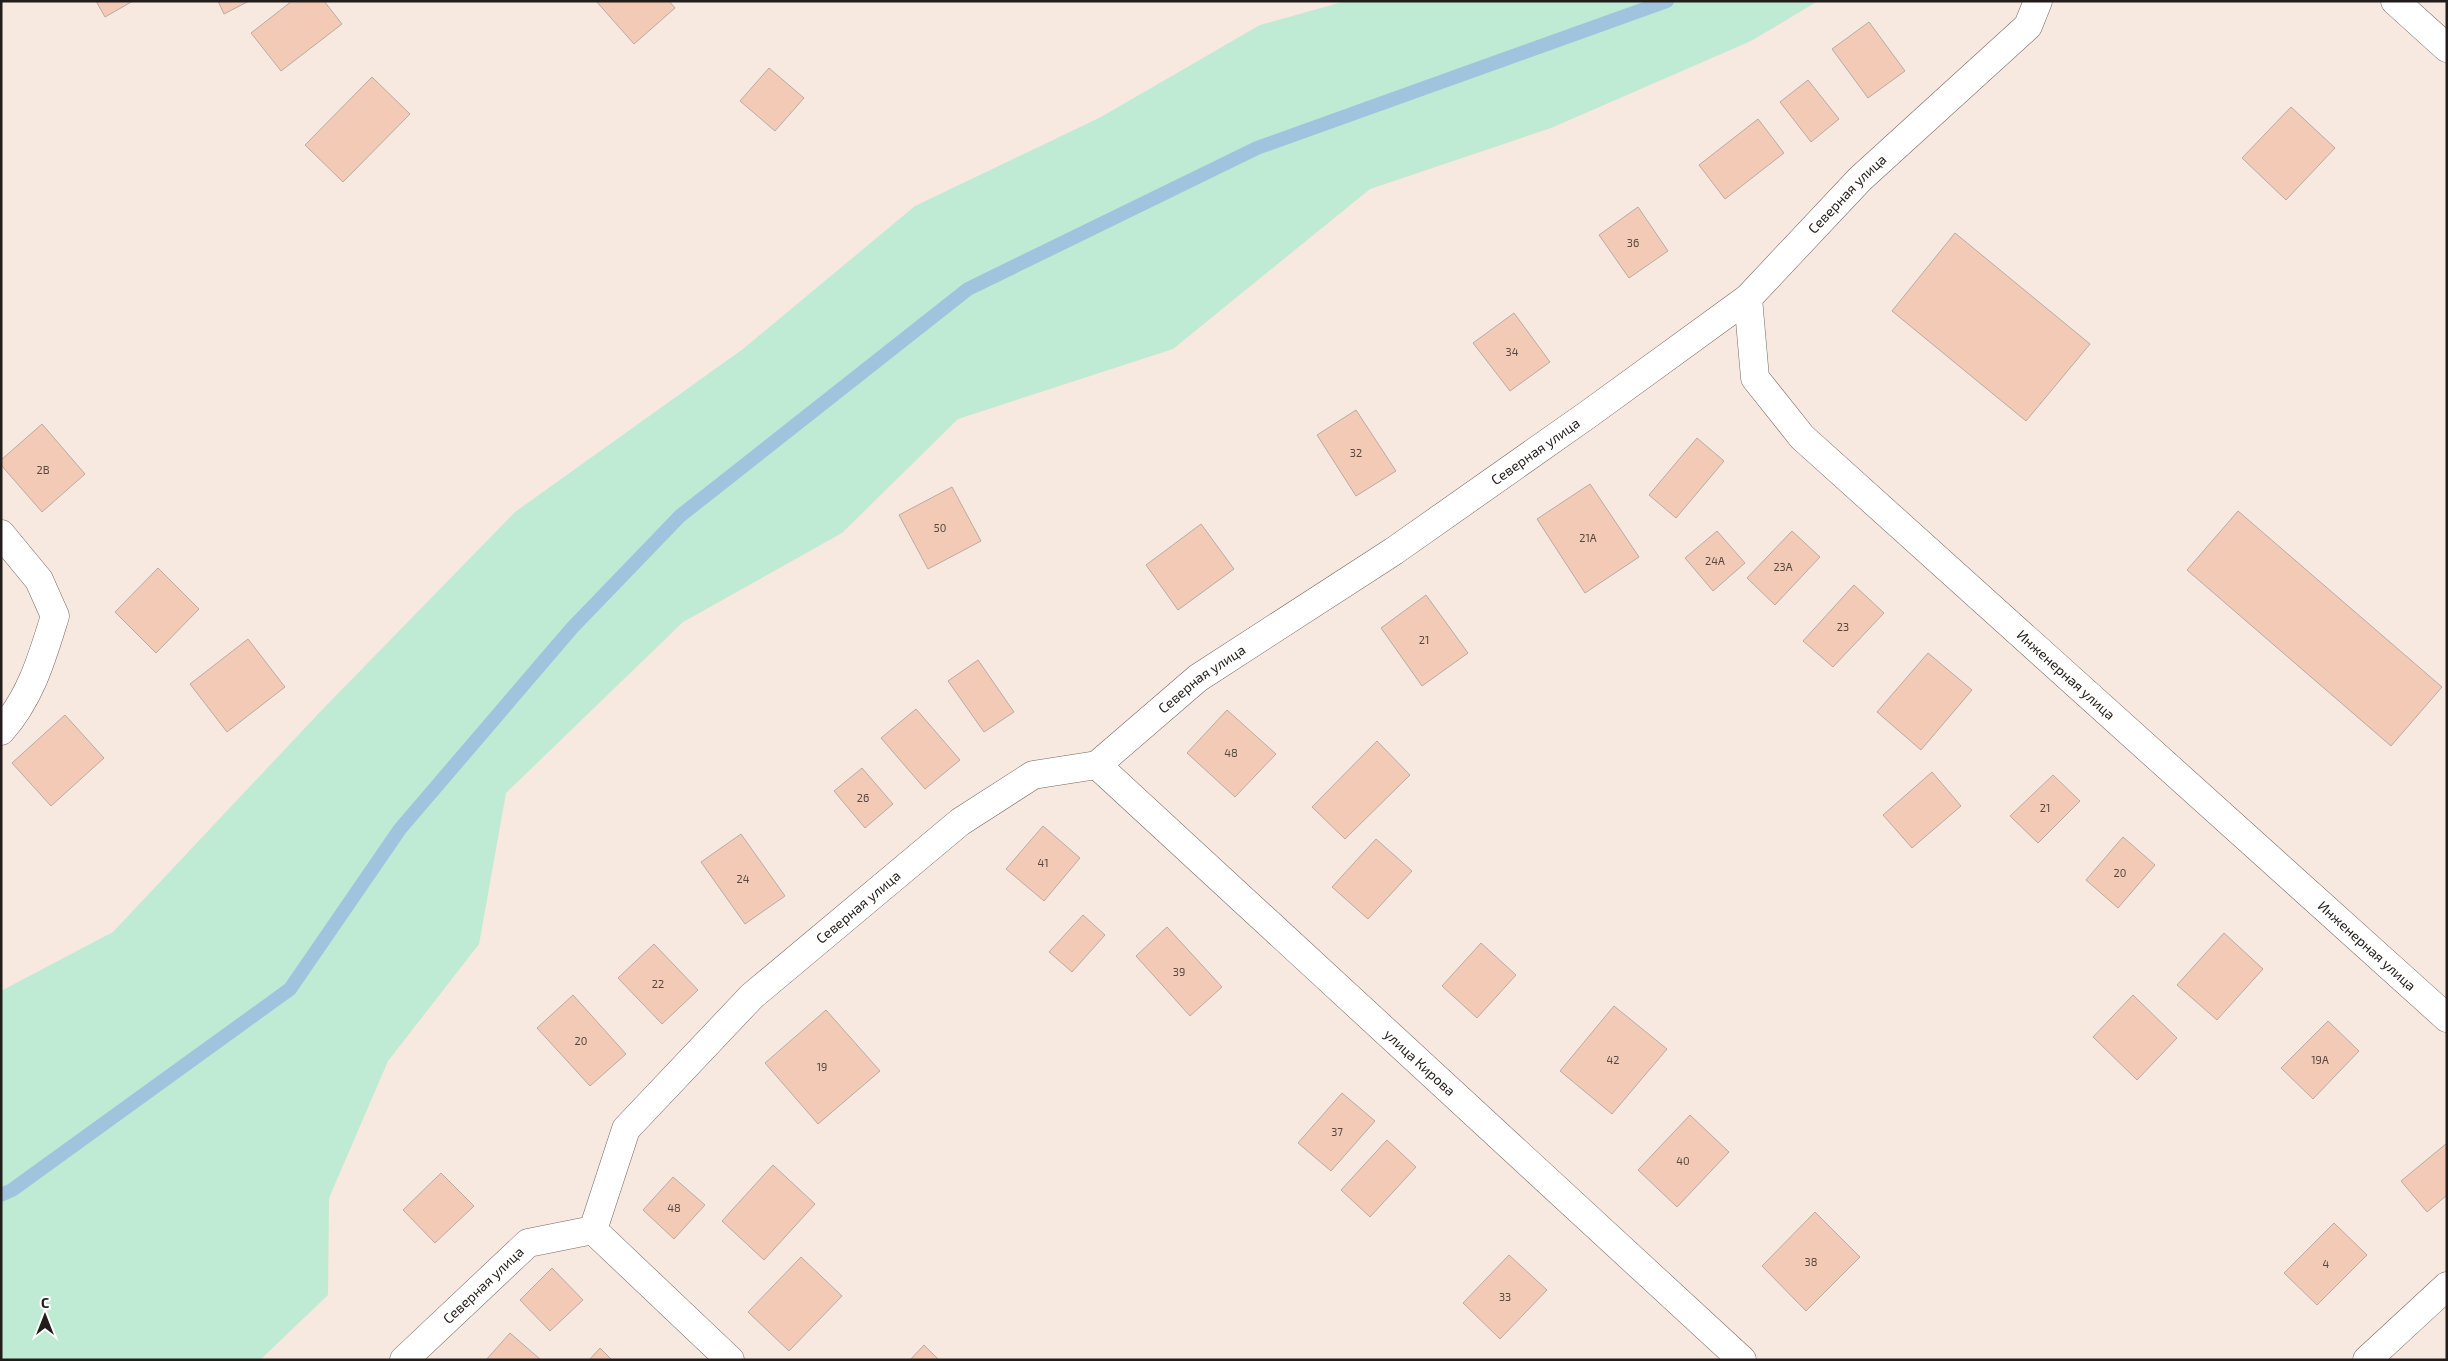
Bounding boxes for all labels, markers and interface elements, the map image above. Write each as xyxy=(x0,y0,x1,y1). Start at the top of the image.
street label: Северная улица xyxy=(1804,150,1890,237)
house number: 36 xyxy=(1627,236,1639,249)
house number: 34 xyxy=(1506,345,1519,358)
street label: Северная улица xyxy=(1487,414,1583,488)
house number: 32 xyxy=(1350,446,1362,459)
house number: 2В xyxy=(36,463,50,476)
house number: 50 xyxy=(934,521,946,534)
house number: 21А xyxy=(1579,531,1597,544)
house number: 24А xyxy=(1705,554,1725,567)
house number: 23А xyxy=(1773,560,1793,573)
house number: 23 xyxy=(1837,620,1849,633)
street label: Инженерная улица xyxy=(2014,626,2119,723)
house number: 21 xyxy=(1419,633,1429,646)
street label: Северная улица xyxy=(1154,641,1248,717)
house number: 48 xyxy=(1224,746,1238,759)
house number: 26 xyxy=(857,791,869,804)
house number: 21 xyxy=(2040,801,2050,814)
house number: 41 xyxy=(1037,856,1049,869)
house number: 20 xyxy=(2114,866,2126,879)
street label: Северная улица xyxy=(812,867,904,947)
house number: 24 xyxy=(737,872,750,885)
street label: Инженерная улица xyxy=(2315,897,2420,994)
house number: 39 xyxy=(1173,965,1185,978)
house number: 22 xyxy=(652,977,664,990)
street label: улица Кирова xyxy=(1381,1025,1459,1099)
house number: 20 xyxy=(575,1034,587,1047)
house number: 42 xyxy=(1607,1053,1619,1066)
house number: 19А xyxy=(2311,1053,2329,1066)
house number: 19 xyxy=(817,1060,827,1073)
house number: 37 xyxy=(1331,1125,1343,1138)
house number: 40 xyxy=(1676,1154,1690,1167)
house number: 48 xyxy=(667,1201,681,1214)
street label: Северная улица xyxy=(439,1243,527,1327)
house number: 38 xyxy=(1805,1255,1817,1268)
house number: 4 xyxy=(2323,1257,2330,1270)
house number: 33 xyxy=(1499,1290,1511,1303)
north arrow xyxy=(20,1291,70,1341)
text: С xyxy=(41,1294,49,1311)

